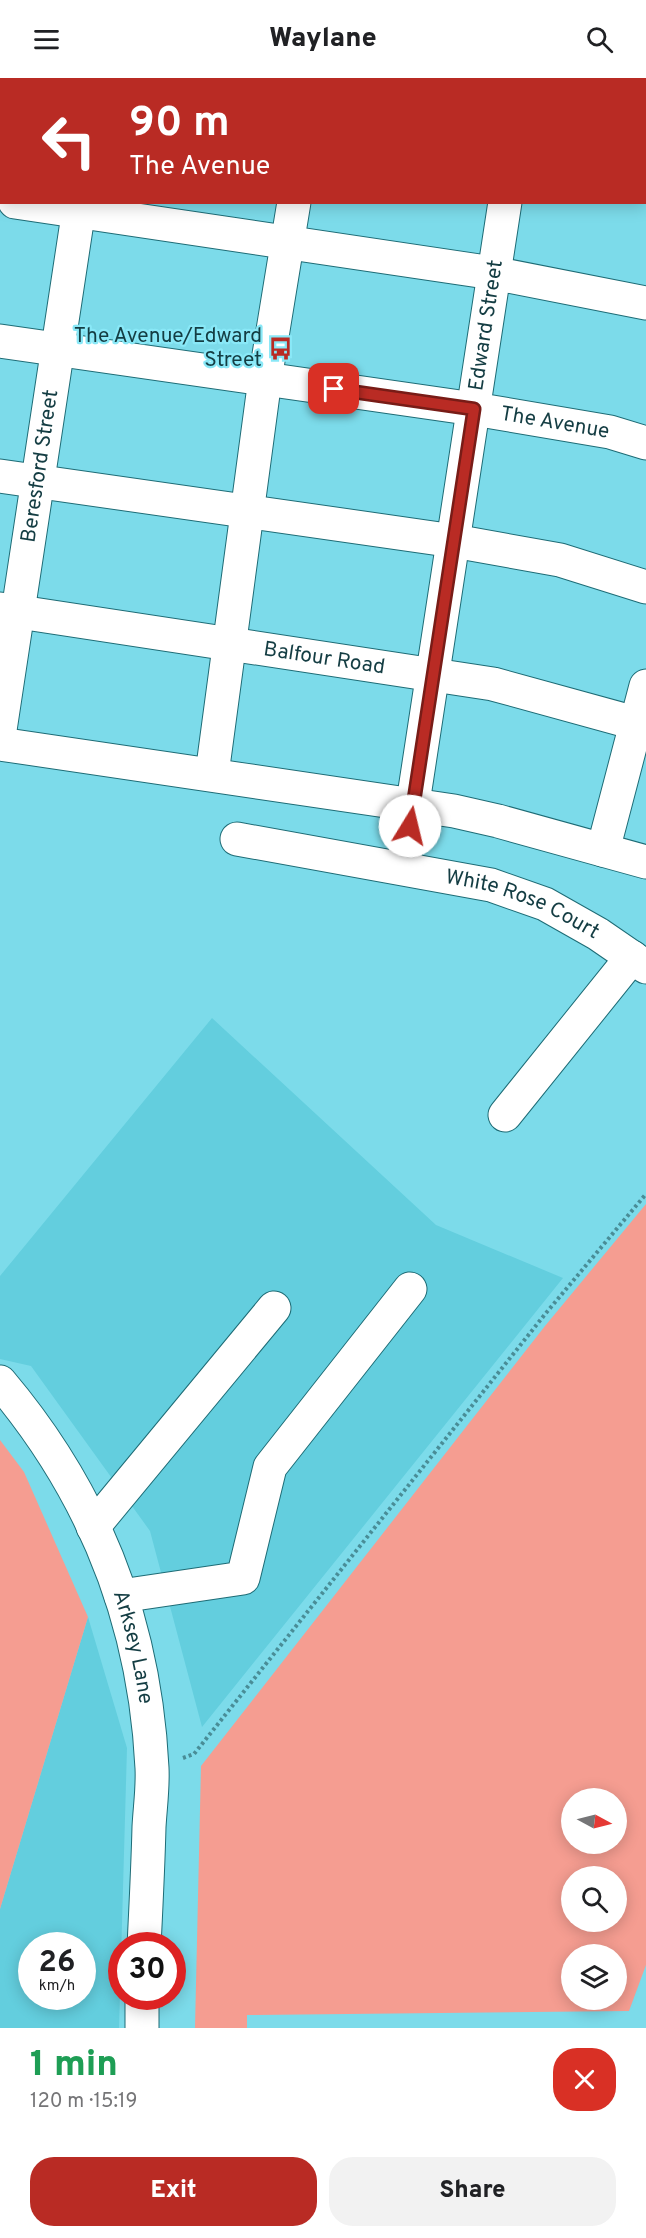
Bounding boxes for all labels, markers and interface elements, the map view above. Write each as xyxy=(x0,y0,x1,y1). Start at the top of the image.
text: Waylane xyxy=(269,22,377,56)
icon: menu xyxy=(30,23,63,56)
icon: search xyxy=(583,23,616,56)
text: 90 m xyxy=(129,98,230,151)
icon: left xyxy=(30,102,108,180)
text: The Avenue xyxy=(129,150,270,184)
street label: Edward Street xyxy=(463,258,509,393)
place label: The Avenue/Edward Street xyxy=(74,323,262,374)
bus stop icon: The Avenue/Edward Street xyxy=(267,335,293,361)
pin xyxy=(308,363,359,414)
icon: arrive xyxy=(317,372,350,405)
street label: Beresford Street xyxy=(15,388,65,544)
street label: The Avenue xyxy=(498,400,612,445)
street label: Balfour Road xyxy=(262,636,387,681)
position arrow xyxy=(378,794,442,858)
street label: White Rose Court xyxy=(443,864,604,945)
street label: Arksey Lane xyxy=(106,1587,159,1706)
north arrow xyxy=(561,1788,627,1854)
map controls xyxy=(561,1788,627,2010)
button: search xyxy=(561,1866,627,1932)
speed limit sign: 30 xyxy=(108,1932,186,2010)
button: layers xyxy=(561,1944,627,2010)
text: 26 xyxy=(39,1945,75,1982)
text: km/h xyxy=(39,1977,75,1996)
text: 1 min xyxy=(30,2043,118,2089)
button: close xyxy=(553,2048,616,2111)
text: 120 m · 15:19 xyxy=(30,2089,137,2115)
button: Exit xyxy=(30,2157,317,2226)
button: Share xyxy=(329,2157,616,2226)

